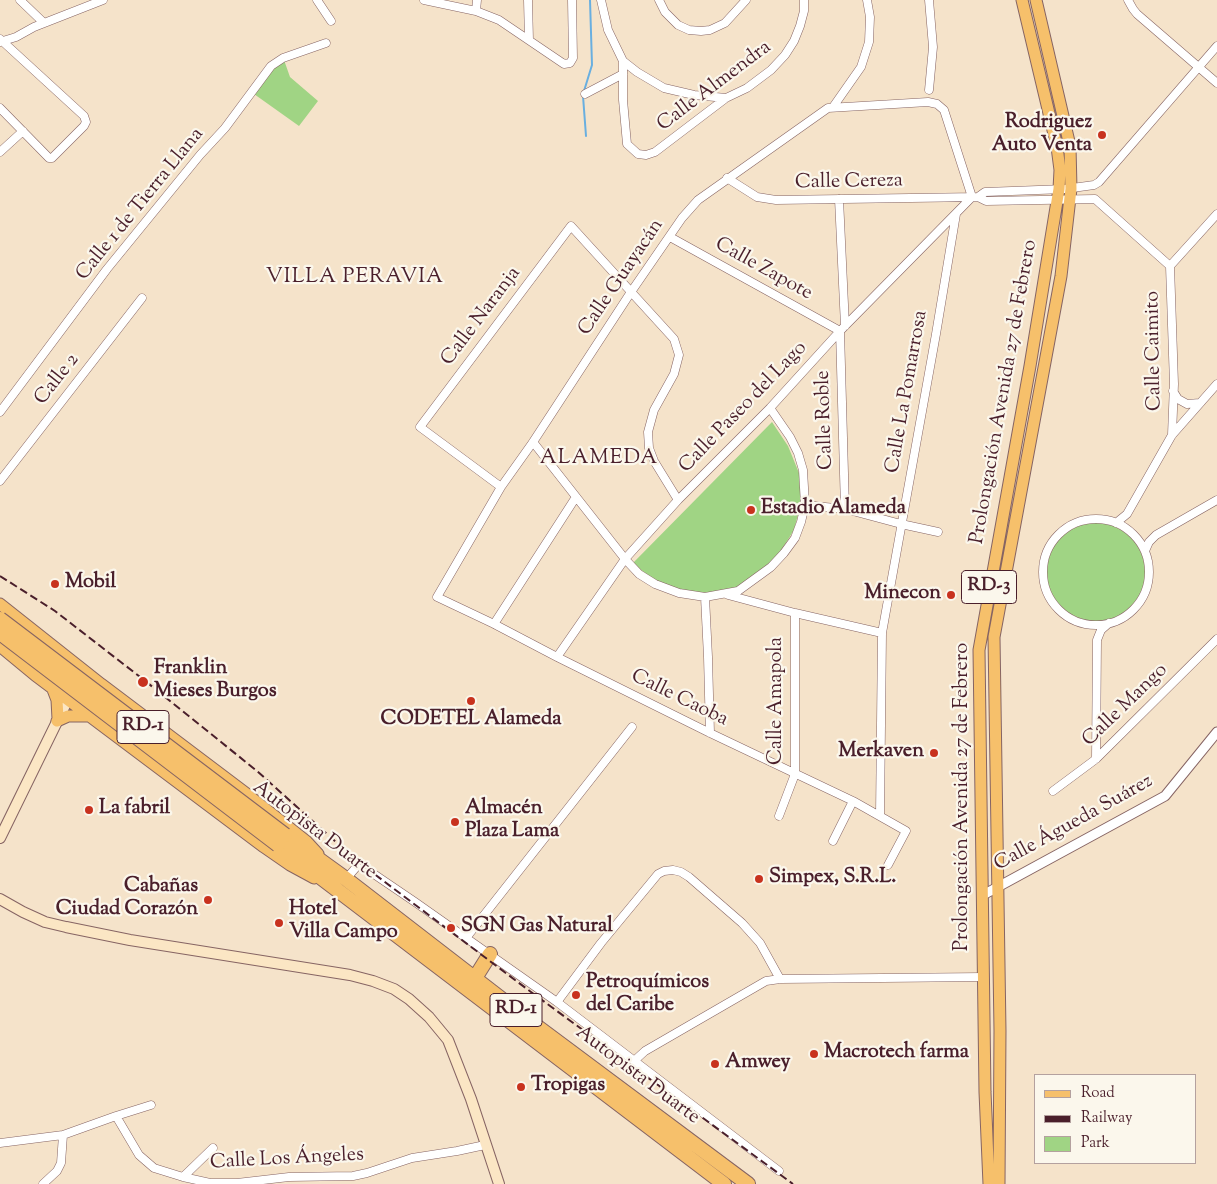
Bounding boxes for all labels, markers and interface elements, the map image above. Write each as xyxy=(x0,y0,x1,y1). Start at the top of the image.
street label: Calle Almendra xyxy=(653,36,777,138)
place label: Rodriguez Auto Venta xyxy=(992,112,1092,159)
street label: Calle 1 de Tierra Llana xyxy=(72,124,210,286)
marker: Rodriguez Auto Venta xyxy=(1096,129,1108,141)
street label: Calle Cereza xyxy=(795,170,903,196)
street label: Calle Guayacán xyxy=(574,215,670,341)
street label: Calle Zapote xyxy=(710,233,816,307)
street label: Prolongación Avenida 27 de Febrero xyxy=(966,238,1044,546)
street label: Calle Naranja xyxy=(437,263,527,371)
district label: VILLA PERAVIA xyxy=(264,265,446,291)
street label: Calle Caimito xyxy=(1142,291,1168,411)
street label: Calle La Pomarrosa xyxy=(882,309,934,475)
street label: Calle Paseo del Lago xyxy=(675,337,813,479)
street label: Calle 2 xyxy=(30,349,86,411)
street label: Calle Roble xyxy=(812,370,840,470)
district label: ALAMEDA xyxy=(539,446,659,472)
place label: Estadio Alameda xyxy=(761,498,906,522)
marker: Estadio Alameda xyxy=(745,504,757,516)
road number: RD-3 xyxy=(962,570,1016,604)
place label: Mobil xyxy=(65,572,116,596)
marker: Mobil xyxy=(49,578,61,590)
place label: Minecon xyxy=(864,583,941,607)
marker: Minecon xyxy=(945,589,957,601)
street label: Calle Amapola xyxy=(766,637,790,765)
street label: Prolongación Avenida 27 de Febrero xyxy=(952,643,976,951)
place label: Franklin Mieses Burgos xyxy=(154,658,277,705)
street label: Calle Mango xyxy=(1078,659,1174,753)
street label: Calle Caoba xyxy=(626,665,732,733)
marker: Franklin Mieses Burgos xyxy=(136,675,150,689)
marker: CODETEL Alameda xyxy=(465,695,477,707)
place label: CODETEL Alameda xyxy=(381,709,561,733)
road number: RD-1 xyxy=(117,710,169,744)
place label: Merkaven xyxy=(838,741,924,765)
marker: Merkaven xyxy=(928,747,940,759)
street label: Calle Águeda Suárez xyxy=(991,770,1157,878)
street label: Autopista Duarte xyxy=(247,776,381,886)
place label: La fabril xyxy=(99,798,170,822)
place label: Almacén Plaza Lama xyxy=(465,798,559,845)
marker: La fabril xyxy=(83,804,95,816)
marker: Almacén Plaza Lama xyxy=(449,816,461,828)
place label: Simpex, S.R.L. xyxy=(769,867,896,891)
marker: Simpex, S.R.L. xyxy=(753,873,765,885)
place label: Cabañas Ciudad Corazón xyxy=(56,876,198,923)
marker: Cabañas Ciudad Corazón xyxy=(202,894,214,906)
place label: Hotel Villa Campo xyxy=(289,899,398,946)
place label: SGN Gas Natural xyxy=(461,916,613,940)
marker: Hotel Villa Campo xyxy=(273,917,285,929)
marker: SGN Gas Natural xyxy=(445,922,457,934)
place label: Petroquímicos del Caribe xyxy=(586,972,709,1019)
marker: Petroquímicos del Caribe xyxy=(570,989,582,1001)
road number: RD-1 xyxy=(490,994,542,1026)
street label: Autopista Duarte xyxy=(570,1021,704,1131)
place label: Macrotech farma xyxy=(824,1042,969,1066)
marker: Macrotech farma xyxy=(808,1048,820,1060)
place label: Amwey xyxy=(725,1052,791,1076)
marker: Amwey xyxy=(709,1058,721,1070)
legend xyxy=(1034,1074,1197,1164)
place label: Tropigas xyxy=(531,1075,605,1099)
marker: Tropigas xyxy=(515,1081,527,1093)
text: Road xyxy=(1081,1083,1115,1104)
text: Railway xyxy=(1081,1108,1132,1129)
text: Park xyxy=(1081,1133,1110,1154)
street label: Calle Los Ángeles xyxy=(209,1144,365,1176)

